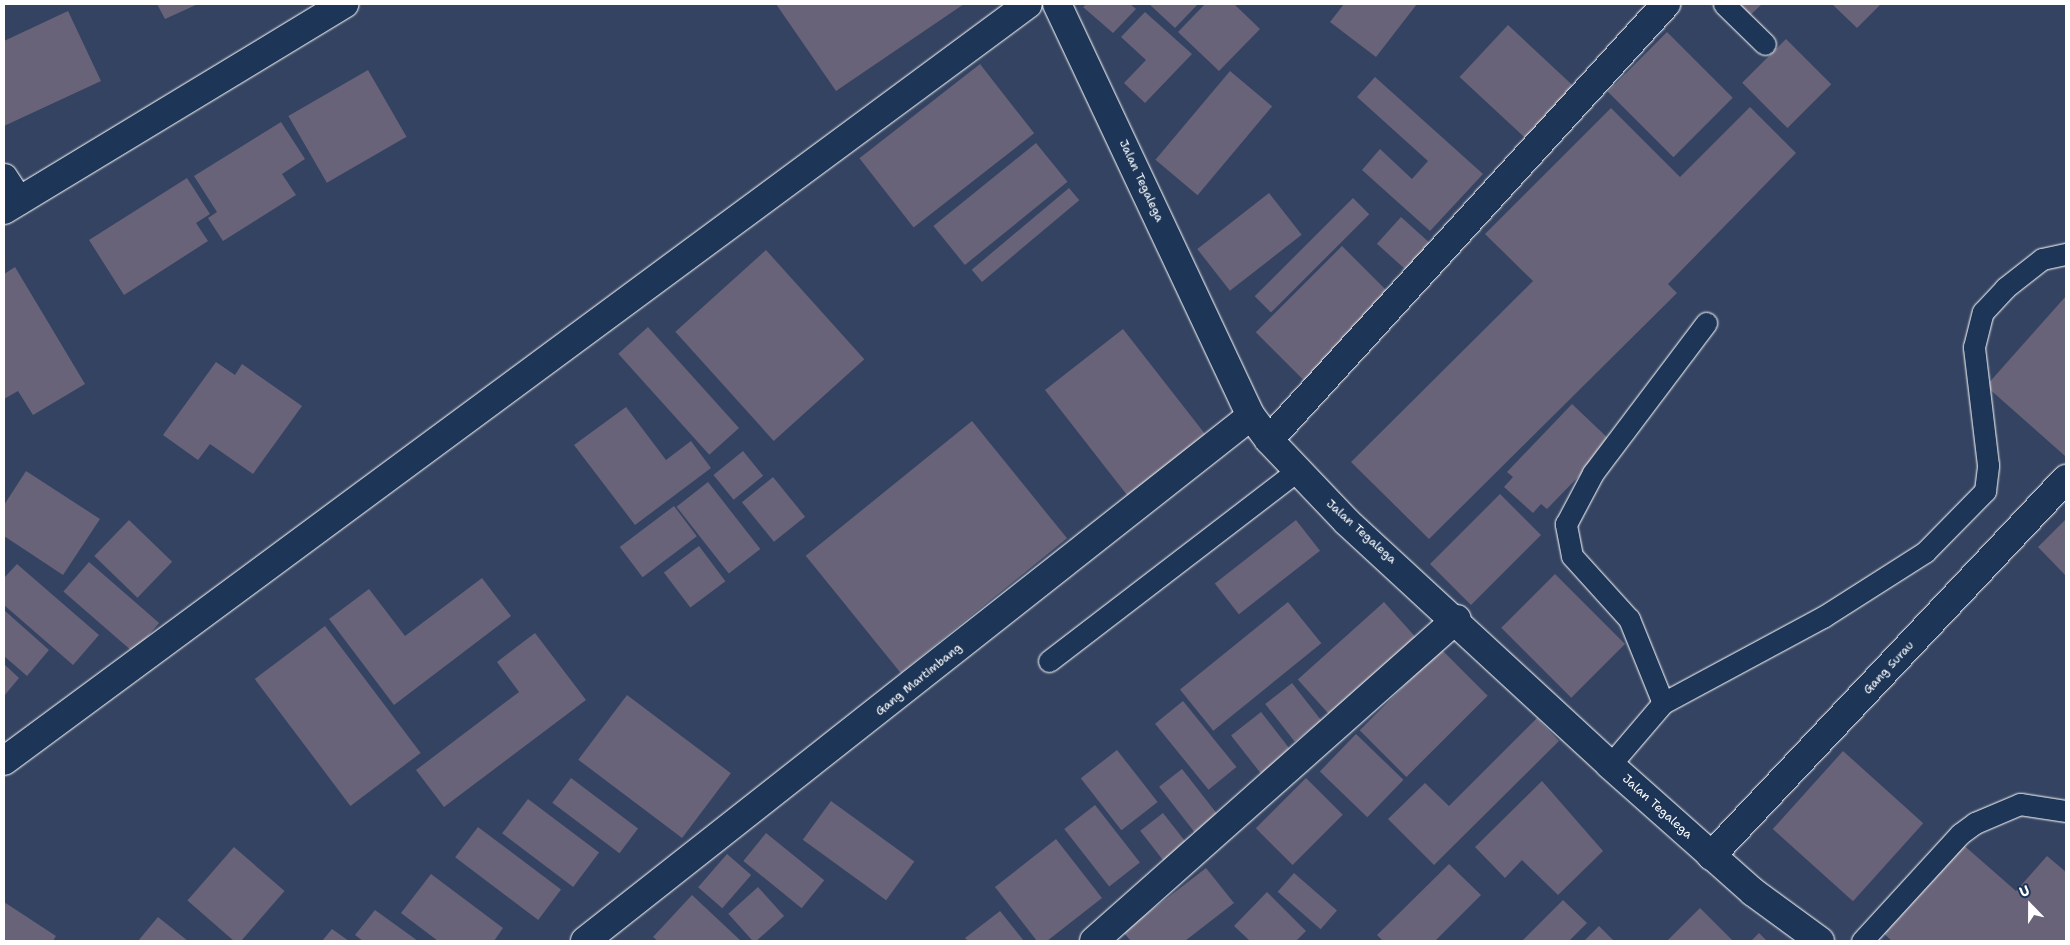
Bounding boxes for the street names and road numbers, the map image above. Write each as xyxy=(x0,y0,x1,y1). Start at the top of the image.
street label: Jalan Tegalega xyxy=(1116,138,1166,224)
street label: Jalan Tegalega xyxy=(1323,497,1399,567)
street label: Gang Surau xyxy=(1861,638,1917,698)
street label: Gang Martimbang xyxy=(873,641,965,719)
street label: Jalan Tegalega xyxy=(1619,772,1695,842)

